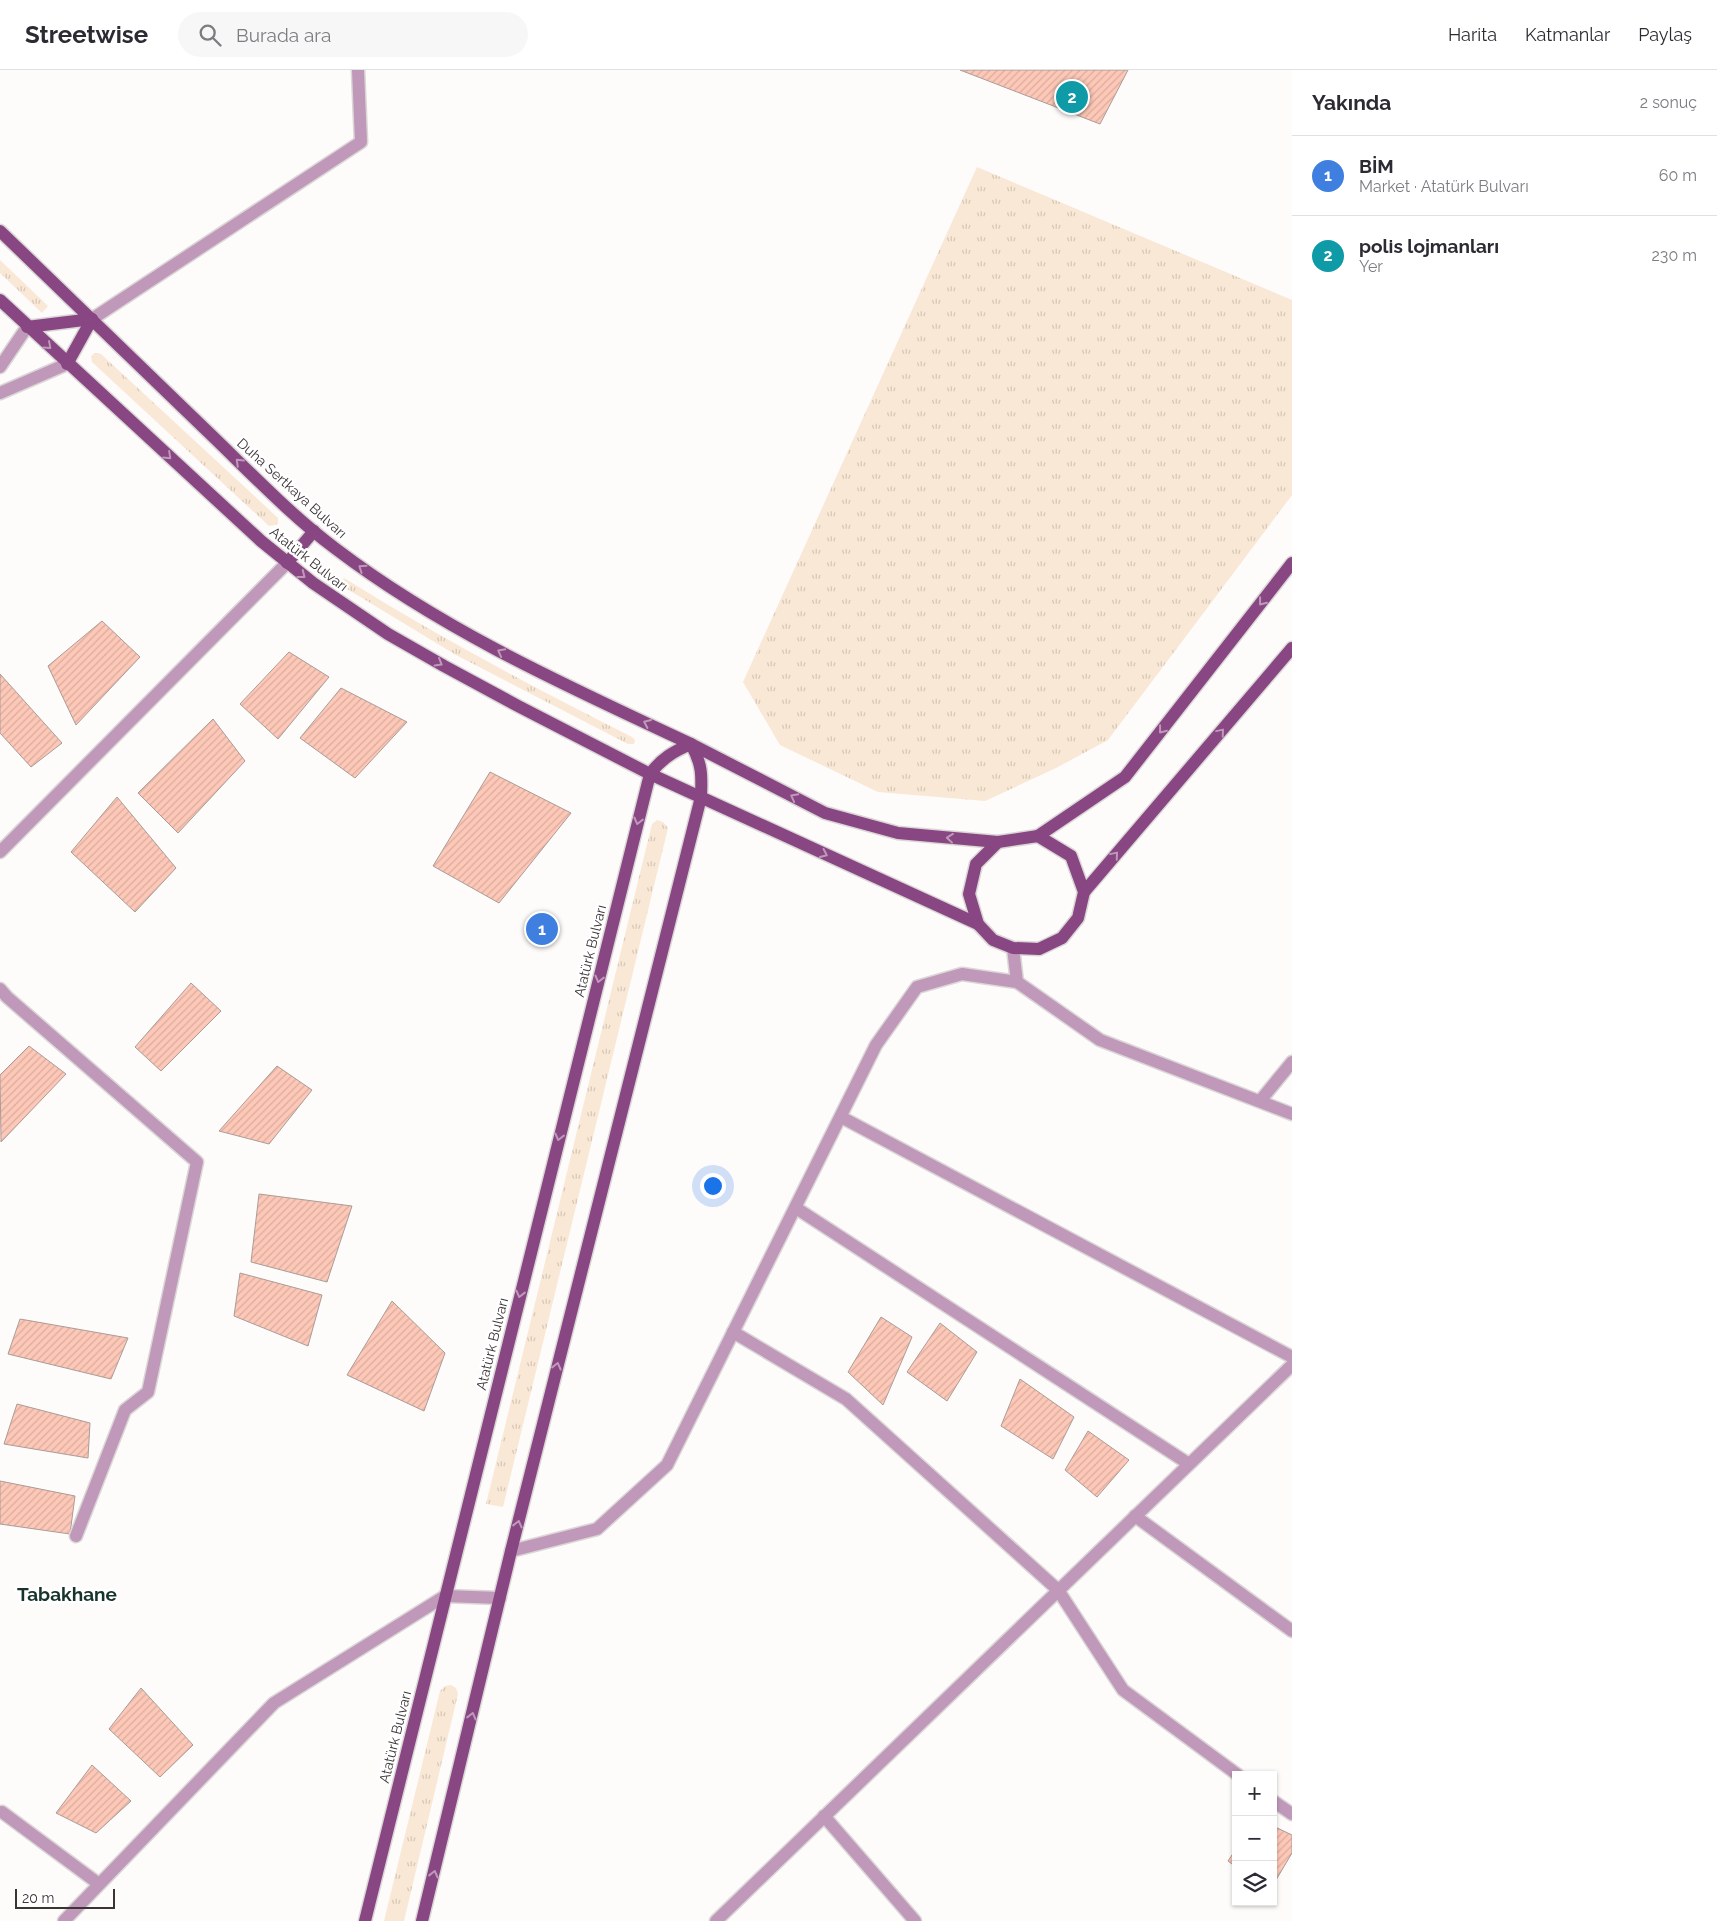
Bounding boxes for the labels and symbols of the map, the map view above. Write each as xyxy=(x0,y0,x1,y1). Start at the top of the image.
pin: 2 xyxy=(1056,78,1088,116)
one-way arrow xyxy=(42,340,51,349)
street label: Duha Sertkaya Bulvarı xyxy=(234,435,350,541)
one-way arrow xyxy=(162,450,171,459)
one-way arrow xyxy=(236,459,245,468)
street label: Atatürk Bulvarı xyxy=(267,524,351,594)
one-way arrow xyxy=(358,565,368,574)
one-way arrow xyxy=(296,570,305,578)
one-way arrow xyxy=(1259,596,1268,606)
one-way arrow xyxy=(497,648,506,658)
one-way arrow xyxy=(433,657,442,667)
one-way arrow xyxy=(643,719,652,730)
one-way arrow xyxy=(1159,724,1167,733)
one-way arrow xyxy=(1215,728,1224,737)
one-way arrow xyxy=(790,793,799,803)
one-way arrow xyxy=(633,817,644,826)
one-way arrow xyxy=(945,832,953,843)
one-way arrow xyxy=(819,847,828,857)
one-way arrow xyxy=(1110,852,1119,861)
street label: Atatürk Bulvarı xyxy=(571,903,609,999)
pin: 1 xyxy=(526,910,558,948)
one-way arrow xyxy=(594,975,604,983)
one-way arrow xyxy=(554,1132,565,1141)
your location xyxy=(700,1173,726,1199)
one-way arrow xyxy=(515,1290,526,1299)
street label: Atatürk Bulvarı xyxy=(473,1296,511,1392)
one-way arrow xyxy=(551,1361,562,1370)
one-way arrow xyxy=(512,1519,523,1528)
district label: Tabakhane xyxy=(17,1583,117,1605)
street label: Atatürk Bulvarı xyxy=(376,1689,414,1785)
one-way arrow xyxy=(466,1711,477,1720)
one-way arrow xyxy=(428,1869,439,1878)
scale bar xyxy=(15,1886,115,1909)

